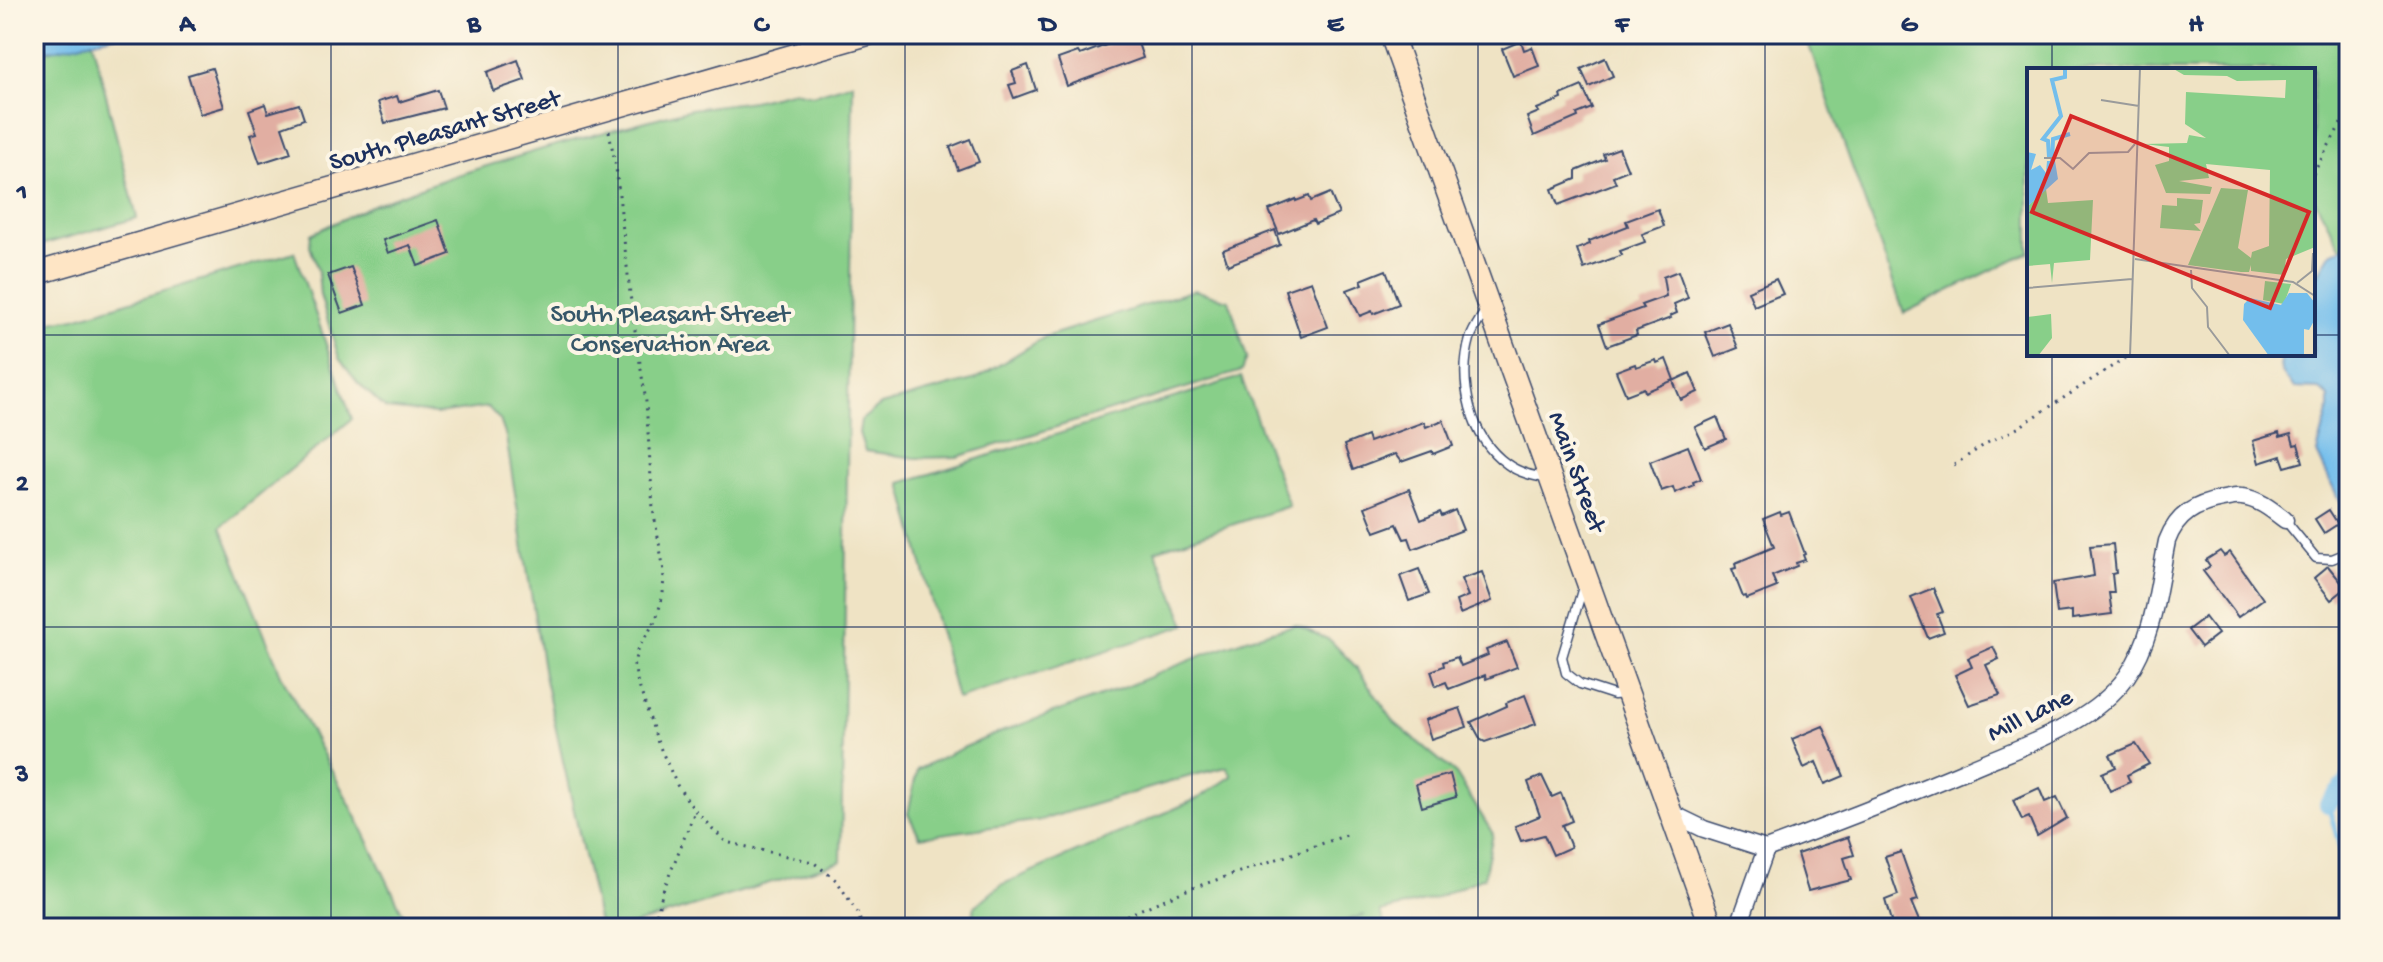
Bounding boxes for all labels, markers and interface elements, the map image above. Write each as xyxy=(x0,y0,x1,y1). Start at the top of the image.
text: A xyxy=(178,11,196,42)
text: B xyxy=(466,11,482,42)
text: C xyxy=(754,11,771,42)
text: D xyxy=(1038,11,1058,42)
text: E xyxy=(1327,11,1345,42)
text: F xyxy=(1614,11,1630,42)
text: G xyxy=(1901,11,1919,42)
text: H xyxy=(2189,11,2205,42)
inset map xyxy=(2027,68,2315,356)
street label: South Pleasant Street xyxy=(326,84,567,180)
text: 1 xyxy=(16,179,27,210)
park label: South Pleasant Street Conservation Area xyxy=(551,301,792,362)
street label: Main Street xyxy=(1539,408,1612,539)
text: 2 xyxy=(16,470,29,501)
street label: Mill Lane xyxy=(1983,683,2079,751)
text: 3 xyxy=(14,761,29,792)

